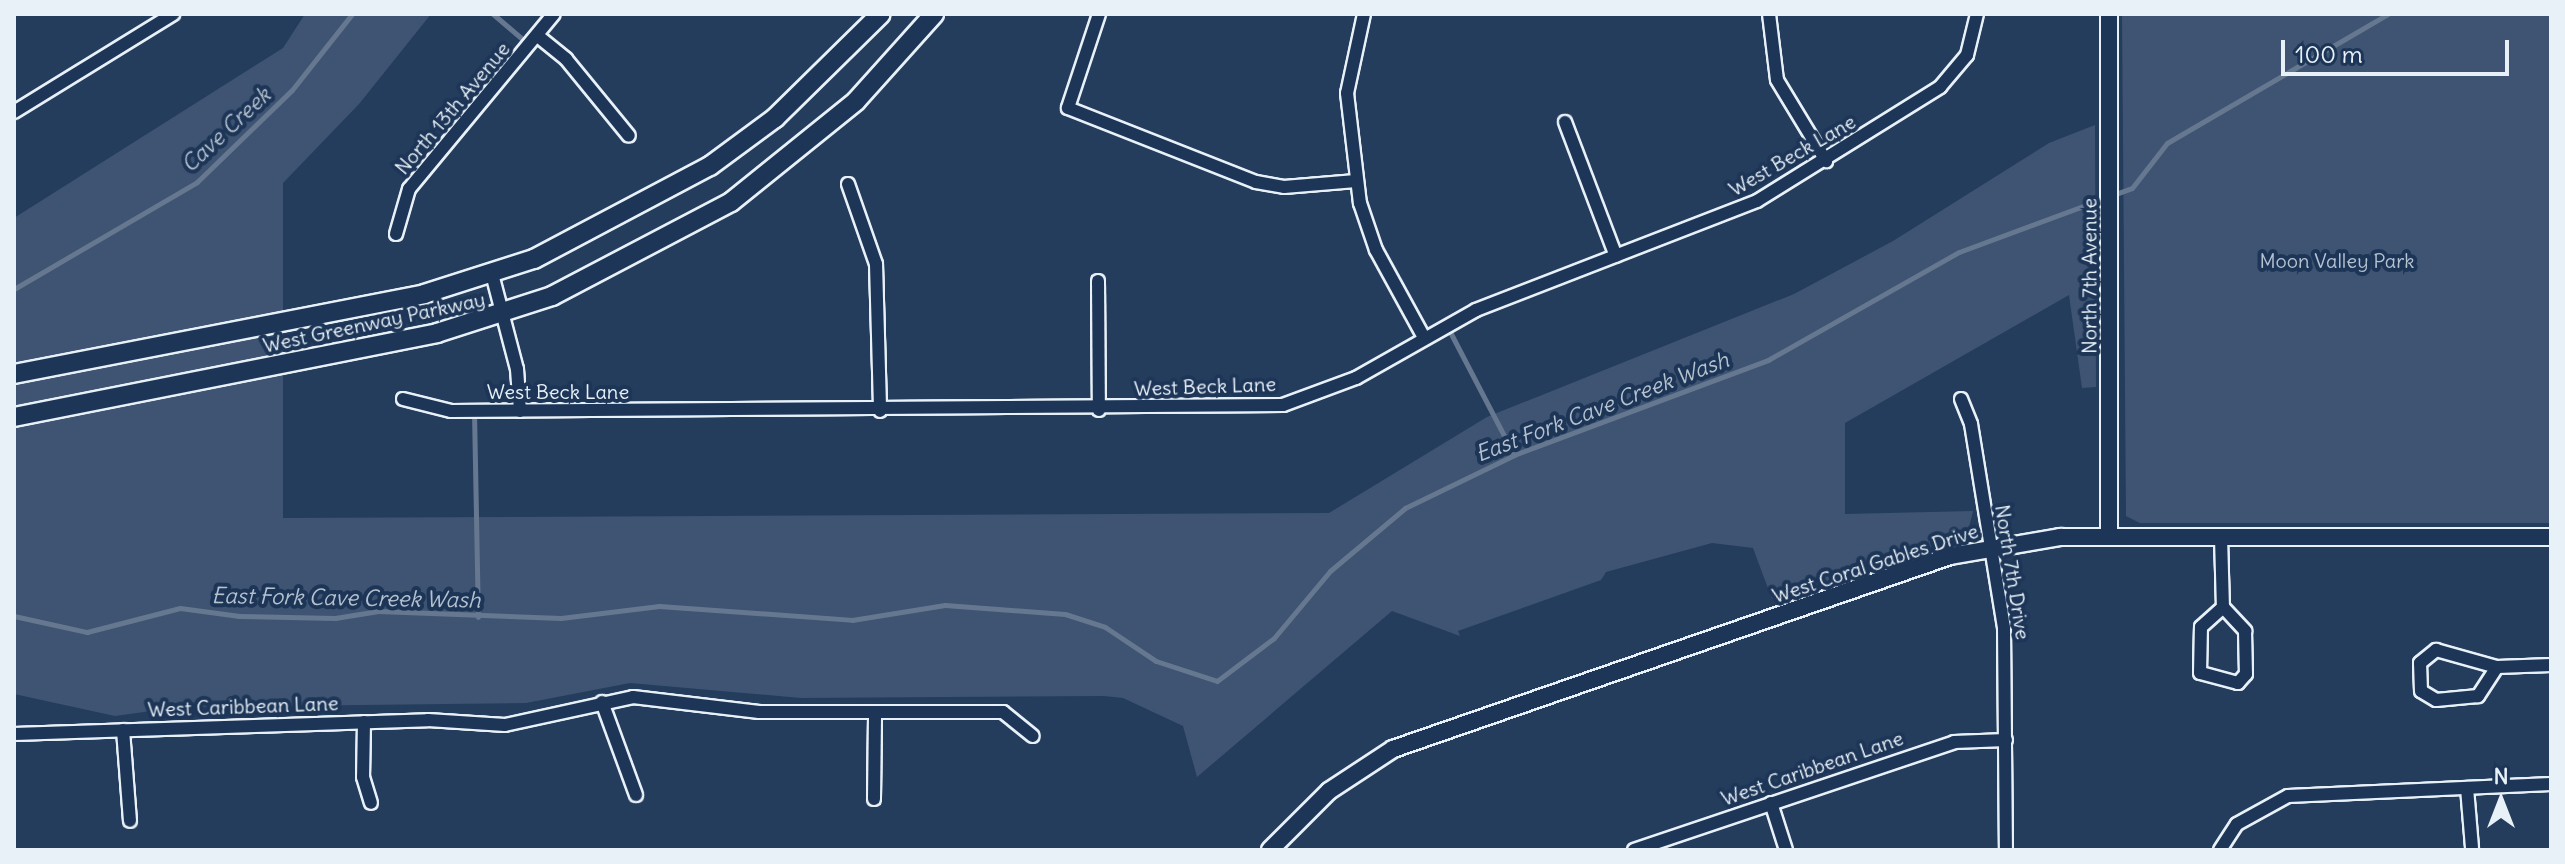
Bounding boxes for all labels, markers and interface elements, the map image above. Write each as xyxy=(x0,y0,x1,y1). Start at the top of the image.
scale bar xyxy=(2285,24,2513,74)
street label: North 13th Avenue xyxy=(390,37,514,179)
text: 100 m xyxy=(2295,39,2363,69)
water label: Cave Creek xyxy=(176,82,276,178)
street label: West Beck Lane xyxy=(1724,109,1860,201)
street label: North 7th Avenue xyxy=(2077,198,2101,354)
park label: Moon Valley Park xyxy=(2259,248,2415,272)
street label: West Greenway Parkway xyxy=(261,287,487,357)
water label: East Fork Cave Creek Wash xyxy=(1472,346,1732,468)
street label: West Beck Lane xyxy=(1133,372,1277,400)
street label: West Beck Lane xyxy=(487,379,629,403)
street label: North 7th Drive xyxy=(1990,503,2036,641)
street label: West Coral Gables Drive xyxy=(1769,518,1981,608)
water label: East Fork Cave Creek Wash xyxy=(211,582,481,614)
street label: West Caribbean Lane xyxy=(147,691,339,721)
street label: West Caribbean Lane xyxy=(1718,726,1906,810)
north arrow xyxy=(2461,760,2541,840)
text: N xyxy=(2493,762,2509,790)

